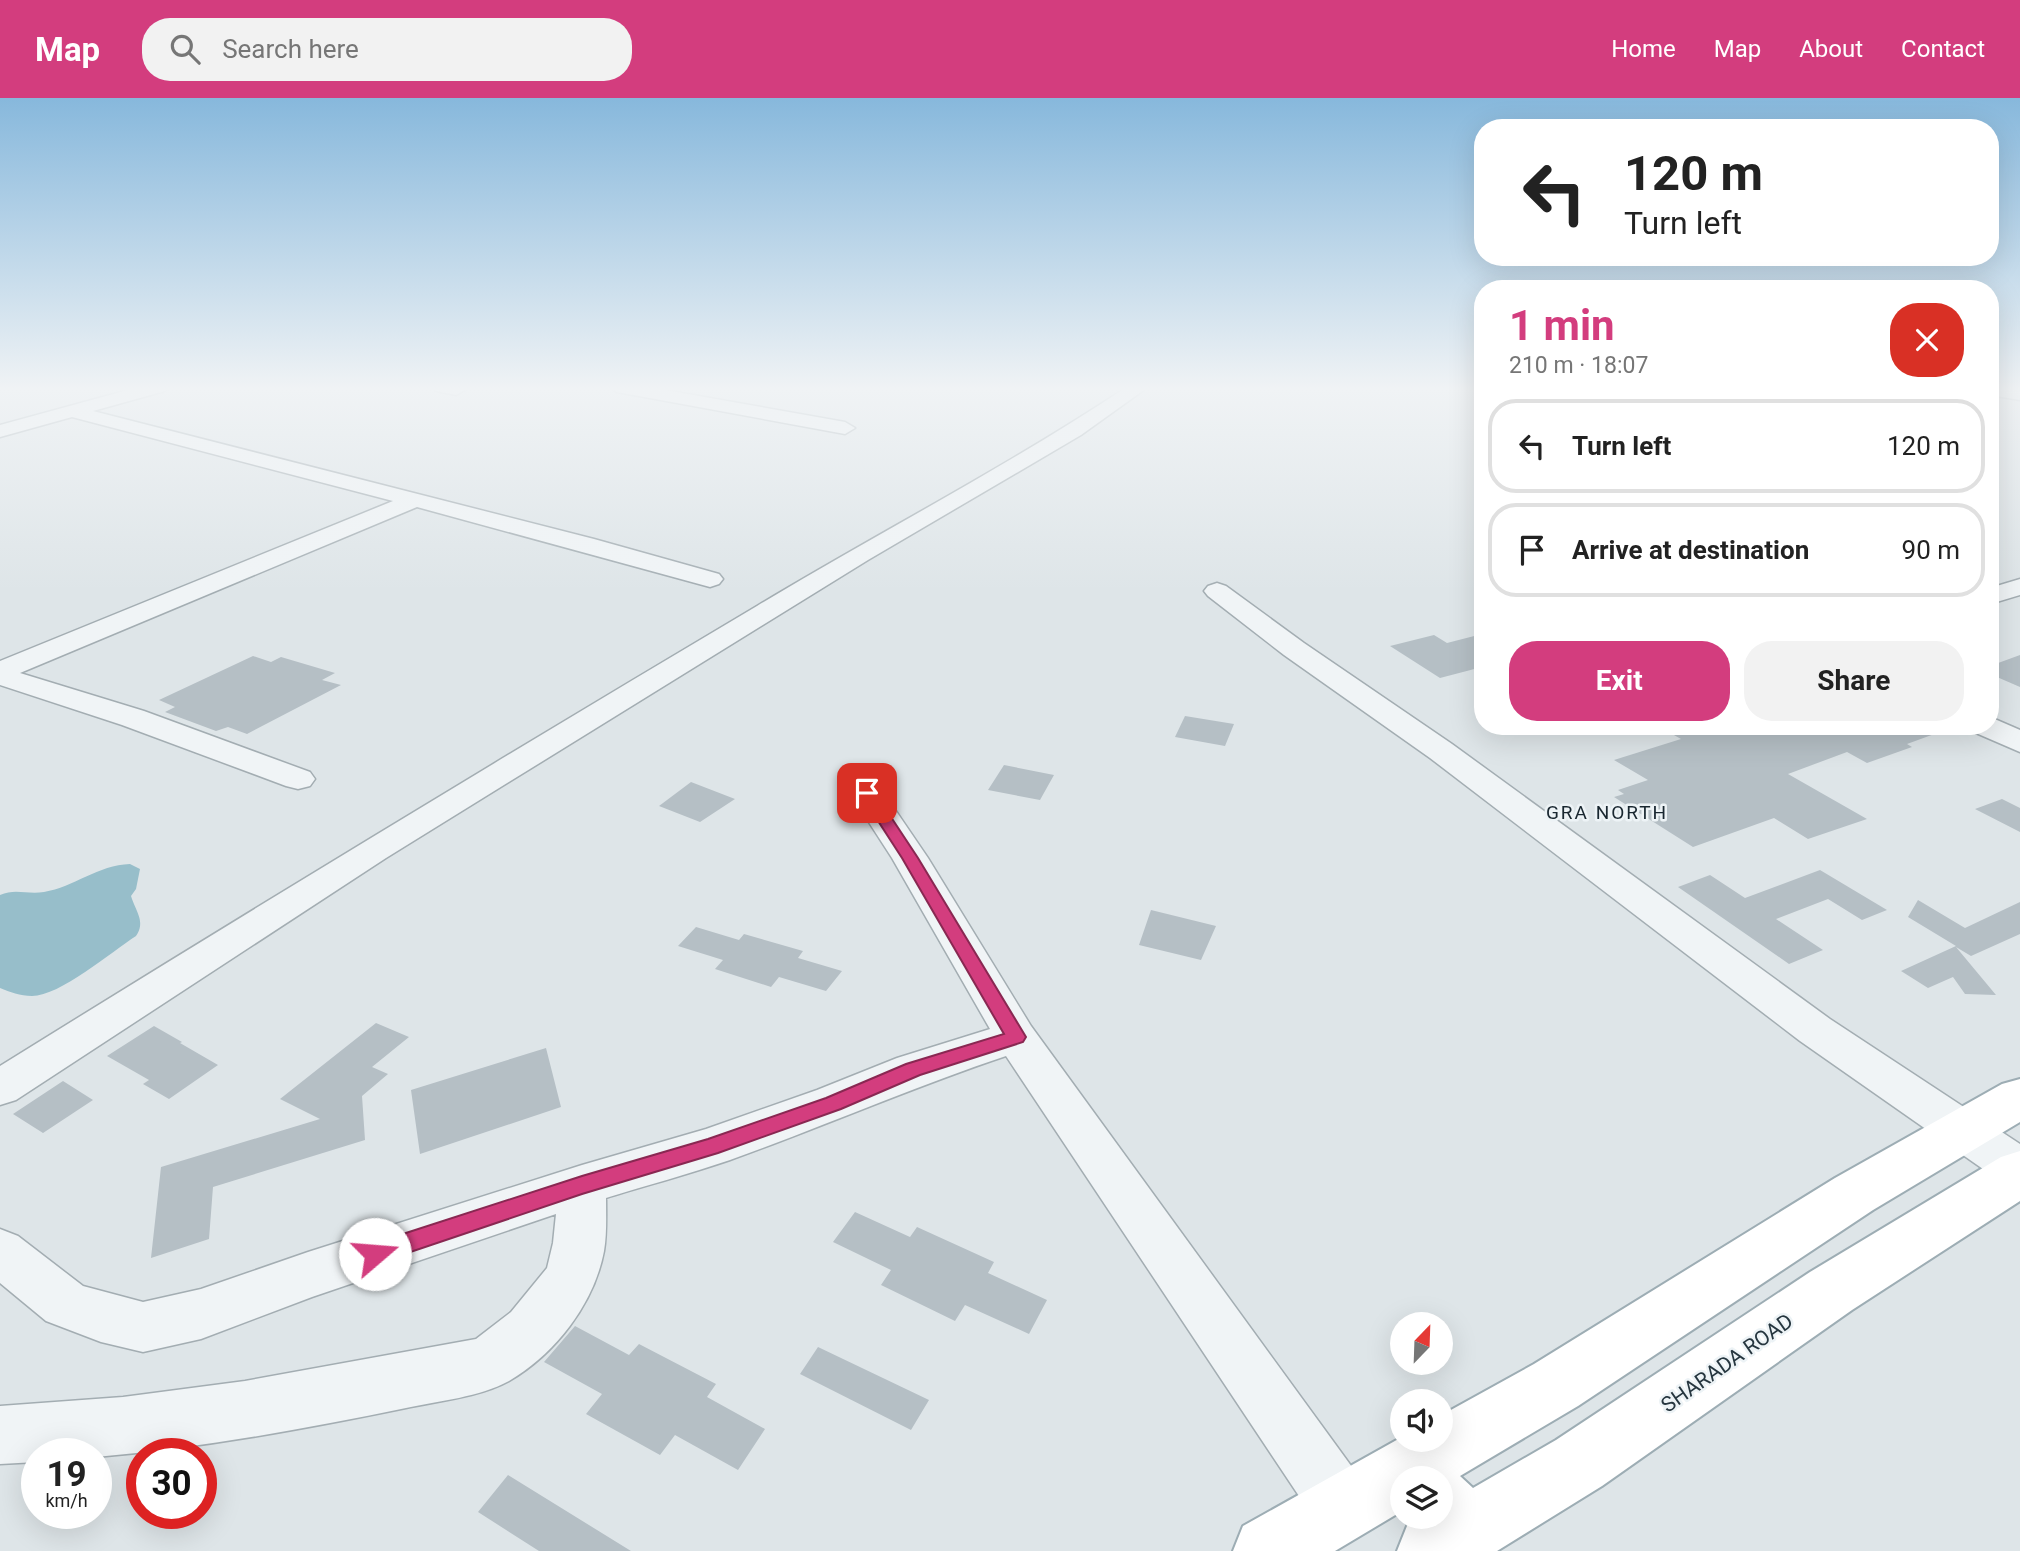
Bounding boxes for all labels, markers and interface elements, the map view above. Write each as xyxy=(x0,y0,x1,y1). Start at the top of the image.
search box xyxy=(142,18,632,81)
text: Map xyxy=(35,30,100,69)
icon: search xyxy=(166,30,204,68)
text: Search here xyxy=(222,34,359,64)
text: Home xyxy=(1611,35,1676,63)
text: Map xyxy=(1714,35,1761,63)
text: About xyxy=(1799,35,1863,63)
text: Contact xyxy=(1901,35,1985,63)
text: 120 m xyxy=(1624,145,1763,202)
icon: left xyxy=(1509,147,1600,238)
text: Turn left xyxy=(1624,204,1742,242)
text: 1 min xyxy=(1509,301,1615,350)
button: close xyxy=(1890,303,1964,377)
text: 210 m · 18:07 xyxy=(1509,352,1648,379)
icon: left xyxy=(1513,427,1551,465)
text: Turn left xyxy=(1572,431,1671,461)
text: 120 m xyxy=(1887,431,1960,461)
icon: arrive xyxy=(1513,531,1551,569)
text: Arrive at destination xyxy=(1572,535,1809,565)
text: 90 m xyxy=(1902,535,1960,565)
button: Exit xyxy=(1509,641,1730,721)
button: Share xyxy=(1744,641,1964,721)
pin xyxy=(837,763,897,823)
icon: arrive xyxy=(848,774,886,812)
district label: GRA NORTH xyxy=(1546,801,1668,824)
position arrow xyxy=(338,1217,412,1291)
street label: SHARADA ROAD xyxy=(1657,1309,1797,1417)
north arrow xyxy=(1390,1312,1452,1376)
map controls xyxy=(1390,1312,1453,1529)
button: sound xyxy=(1390,1389,1453,1452)
speed limit sign: 30 xyxy=(126,1438,217,1529)
text: 19 xyxy=(46,1454,87,1495)
button: layers xyxy=(1390,1466,1453,1529)
text: km/h xyxy=(45,1490,88,1511)

